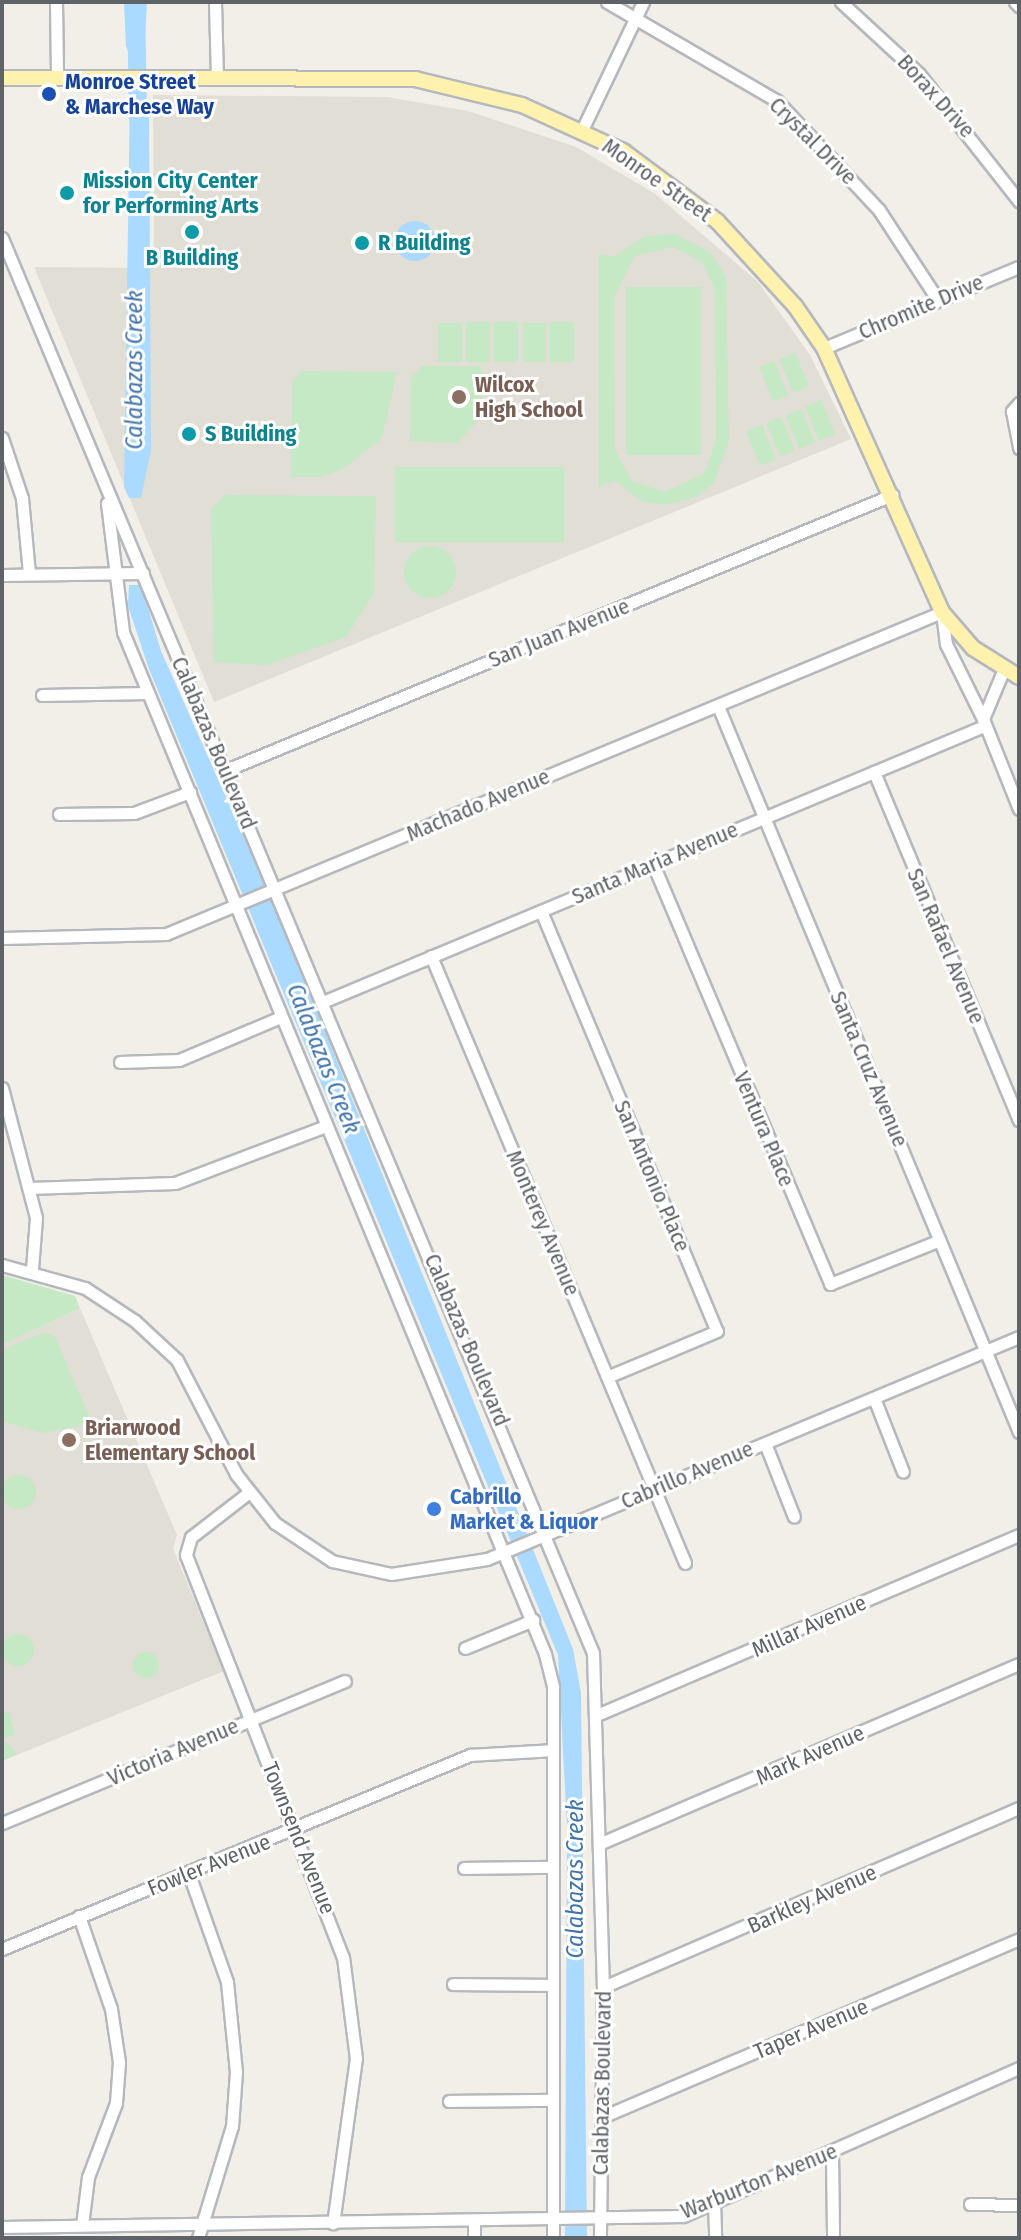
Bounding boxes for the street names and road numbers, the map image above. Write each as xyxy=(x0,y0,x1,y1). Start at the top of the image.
street label: Borax Drive xyxy=(892,49,980,143)
street label: Crystal Drive xyxy=(764,92,862,190)
street label: Monroe Street xyxy=(597,133,717,227)
street label: Chromite Drive xyxy=(855,269,987,345)
street label: San Juan Avenue xyxy=(485,593,633,673)
street label: Calabazas Boulevard xyxy=(166,653,262,833)
street label: Machado Avenue xyxy=(402,763,554,847)
street label: Santa Maria Avenue xyxy=(568,816,742,910)
street label: San Rafael Avenue xyxy=(901,864,991,1028)
street label: Santa Cruz Avenue xyxy=(824,987,914,1151)
street label: Ventura Place xyxy=(728,1068,800,1190)
street label: San Antonio Place xyxy=(608,1096,696,1256)
street label: Monterey Avenue xyxy=(500,1146,586,1300)
street label: Calabazas Boulevard xyxy=(419,1250,515,1430)
street label: Cabrillo Avenue xyxy=(617,1435,757,1515)
street label: Millar Avenue xyxy=(748,1589,870,1663)
street label: Victoria Avenue xyxy=(103,1713,243,1791)
street label: Mark Avenue xyxy=(752,1719,868,1791)
street label: Townsend Avenue xyxy=(257,1758,341,1918)
street label: Fowler Avenue xyxy=(144,1828,274,1902)
street label: Barkley Avenue xyxy=(743,1859,881,1939)
street label: Calabazas Boulevard xyxy=(587,1990,617,2176)
street label: Taper Avenue xyxy=(750,1993,872,2065)
street label: Warburton Avenue xyxy=(677,2138,841,2224)

